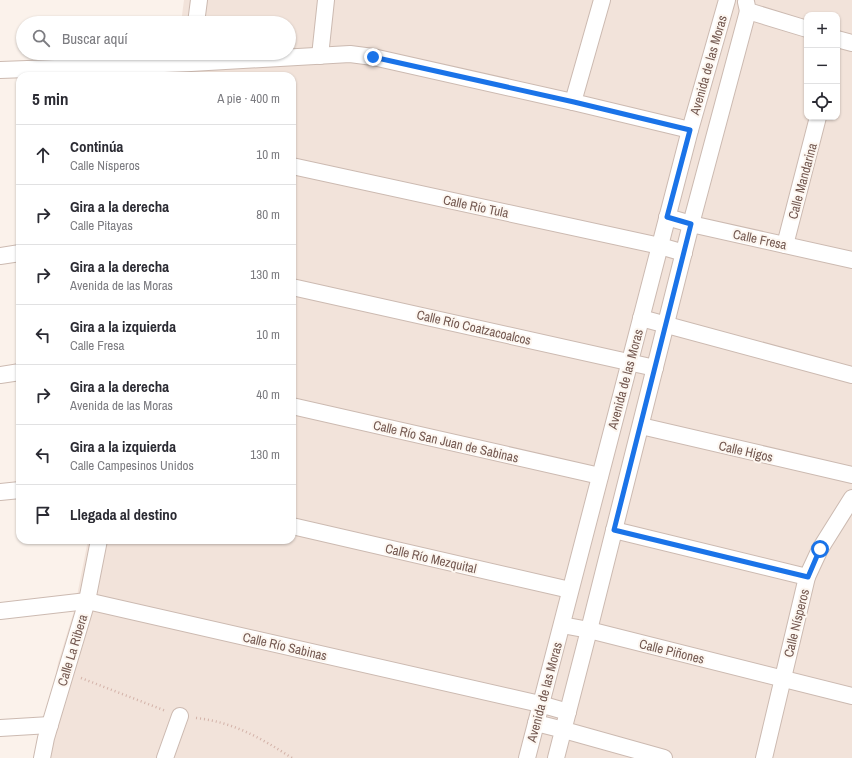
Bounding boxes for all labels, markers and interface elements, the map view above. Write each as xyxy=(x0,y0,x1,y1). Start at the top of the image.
map controls xyxy=(804,12,840,120)
button: + xyxy=(804,12,840,48)
street label: Avenida de las Moras xyxy=(686,13,731,118)
search box xyxy=(16,16,296,60)
icon: search xyxy=(30,27,52,49)
text: Buscar aquí xyxy=(62,28,128,49)
route end xyxy=(364,48,382,66)
button: − xyxy=(804,48,840,84)
button: locate xyxy=(804,84,840,120)
text: 5 min xyxy=(32,87,68,110)
text: A pie · 400 m xyxy=(217,90,280,107)
text: Continúa xyxy=(70,136,123,157)
street label: Calle Mandarina xyxy=(784,141,821,221)
icon: ahead xyxy=(32,144,54,166)
text: 10 m xyxy=(256,146,280,163)
text: Calle Nísperos xyxy=(70,157,140,174)
street label: Calle Río Tula xyxy=(442,191,510,222)
text: Gira a la derecha xyxy=(70,196,169,217)
icon: right xyxy=(32,204,54,226)
text: 80 m xyxy=(256,206,280,223)
text: Calle Pitayas xyxy=(70,217,133,234)
street label: Calle Fresa xyxy=(731,226,788,253)
text: Gira a la derecha xyxy=(70,256,169,277)
icon: right xyxy=(32,264,54,286)
text: 130 m xyxy=(250,266,280,283)
text: Avenida de las Moras xyxy=(70,277,173,294)
street label: Calle Río Coatzacoalcos xyxy=(415,306,533,349)
text: Gira a la izquierda xyxy=(70,316,176,337)
icon: left xyxy=(32,324,54,346)
text: 10 m xyxy=(256,326,280,343)
street label: Avenida de las Moras xyxy=(604,327,647,432)
text: Calle Fresa xyxy=(70,337,125,354)
text: Gira a la derecha xyxy=(70,376,169,397)
icon: right xyxy=(32,384,54,406)
text: 40 m xyxy=(256,386,280,403)
text: Avenida de las Moras xyxy=(70,397,173,414)
street label: Calle Río San Juan de Sabinas xyxy=(372,416,520,467)
text: Gira a la izquierda xyxy=(70,436,176,457)
street label: Calle Higos xyxy=(717,437,775,466)
icon: left xyxy=(32,444,54,466)
text: 130 m xyxy=(250,446,280,463)
text: Calle Campesinos Unidos xyxy=(70,457,194,474)
icon: arrive xyxy=(32,504,54,526)
text: Llegada al destino xyxy=(70,504,177,525)
street label: Calle Río Mezquital xyxy=(384,540,478,577)
route start xyxy=(811,540,829,558)
street label: Calle Nísperos xyxy=(780,587,813,659)
street label: Calle La Ribera xyxy=(54,612,91,688)
street label: Calle Río Sabinas xyxy=(241,629,329,664)
street label: Calle Piñones xyxy=(638,635,706,668)
street label: Avenida de las Moras xyxy=(523,640,566,745)

